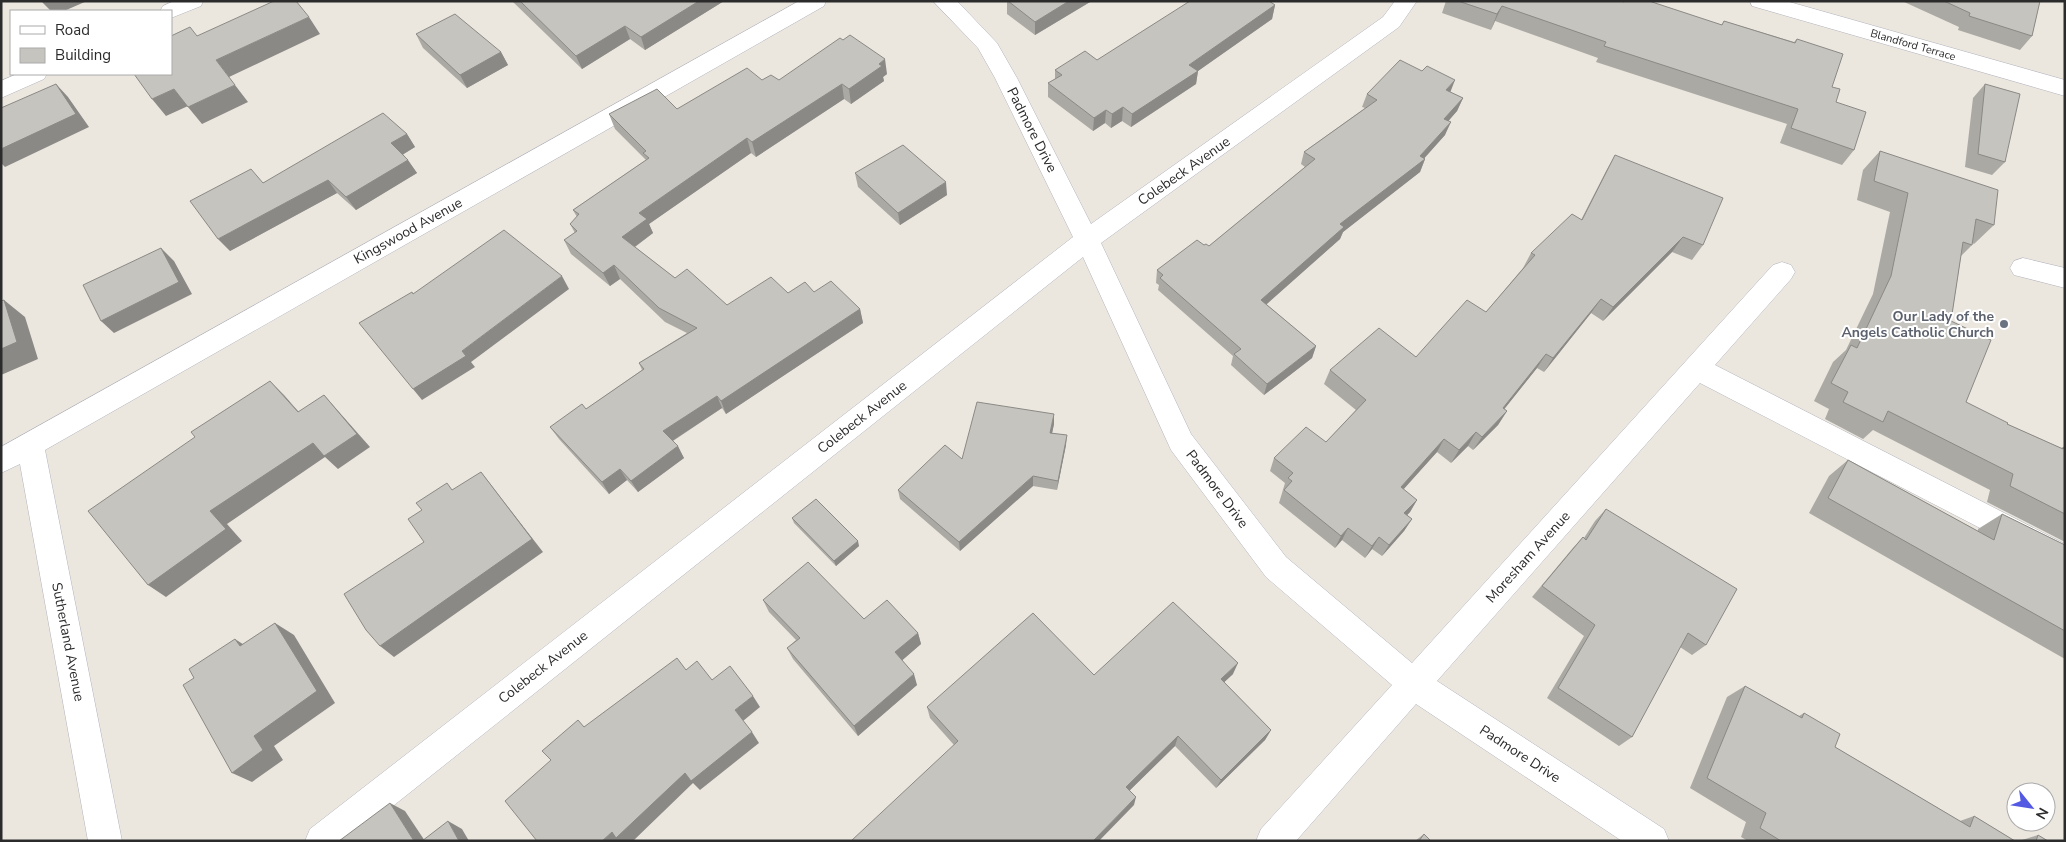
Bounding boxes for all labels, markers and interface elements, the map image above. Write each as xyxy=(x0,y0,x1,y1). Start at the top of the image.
legend xyxy=(10,10,172,75)
text: Road xyxy=(55,20,90,40)
street label: Blandford Terrace xyxy=(1869,26,1958,64)
text: Building xyxy=(55,45,111,65)
street label: Padmore Drive xyxy=(1002,84,1062,176)
street label: Colebeck Avenue xyxy=(1134,132,1234,210)
street label: Kingswood Avenue xyxy=(350,193,466,269)
place label: Our Lady of the Angels Catholic Church xyxy=(1841,307,1994,342)
marker: Our Lady of the Angels Catholic Church xyxy=(1998,318,2010,330)
street label: Colebeck Avenue xyxy=(813,376,911,458)
street label: Padmore Drive xyxy=(1181,446,1253,532)
street label: Moresham Avenue xyxy=(1482,507,1574,607)
street label: Sutherland Avenue xyxy=(47,581,89,703)
street label: Colebeck Avenue xyxy=(494,626,592,708)
street label: Padmore Drive xyxy=(1476,721,1564,787)
north arrow xyxy=(2006,782,2056,832)
text: N xyxy=(2031,804,2053,823)

